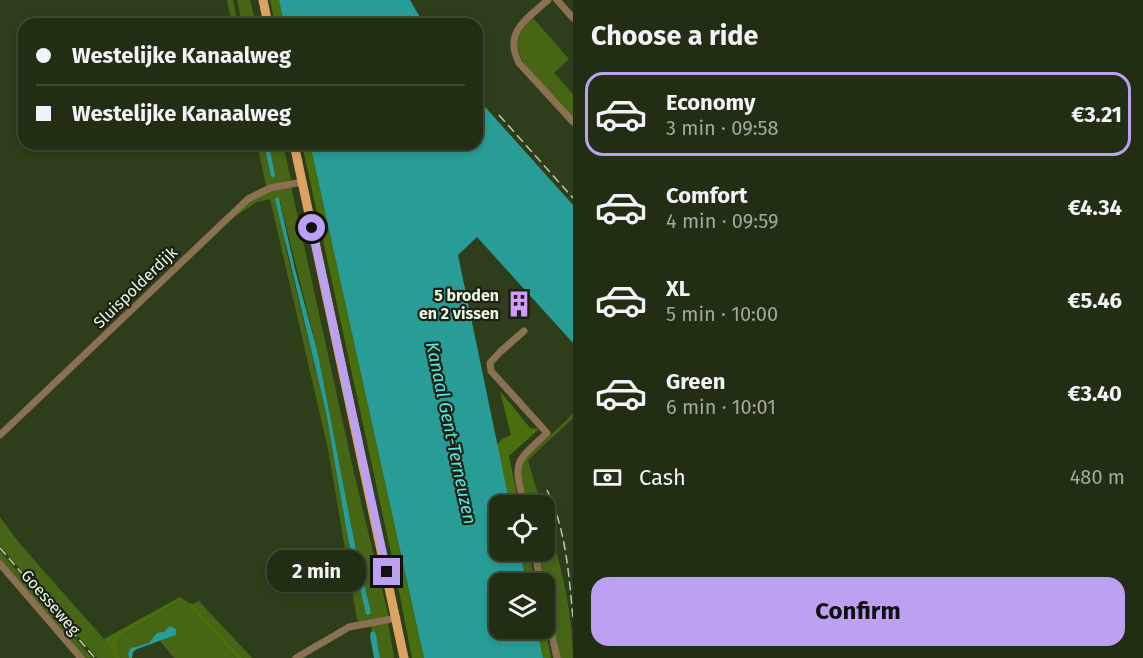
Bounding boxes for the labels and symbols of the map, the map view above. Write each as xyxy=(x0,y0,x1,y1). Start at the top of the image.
route start xyxy=(298,214,325,241)
street label: Sluispolderdijk xyxy=(90,242,182,332)
place label: 5 broden en 2 vissen xyxy=(419,286,499,323)
building icon: 5 broden en 2 vissen xyxy=(504,289,534,319)
water label: Kanaal Gent-Terneuzen xyxy=(421,340,481,526)
callout: 2 min xyxy=(267,551,366,593)
route end xyxy=(373,558,400,585)
street label: Goesseweg xyxy=(17,566,85,639)

